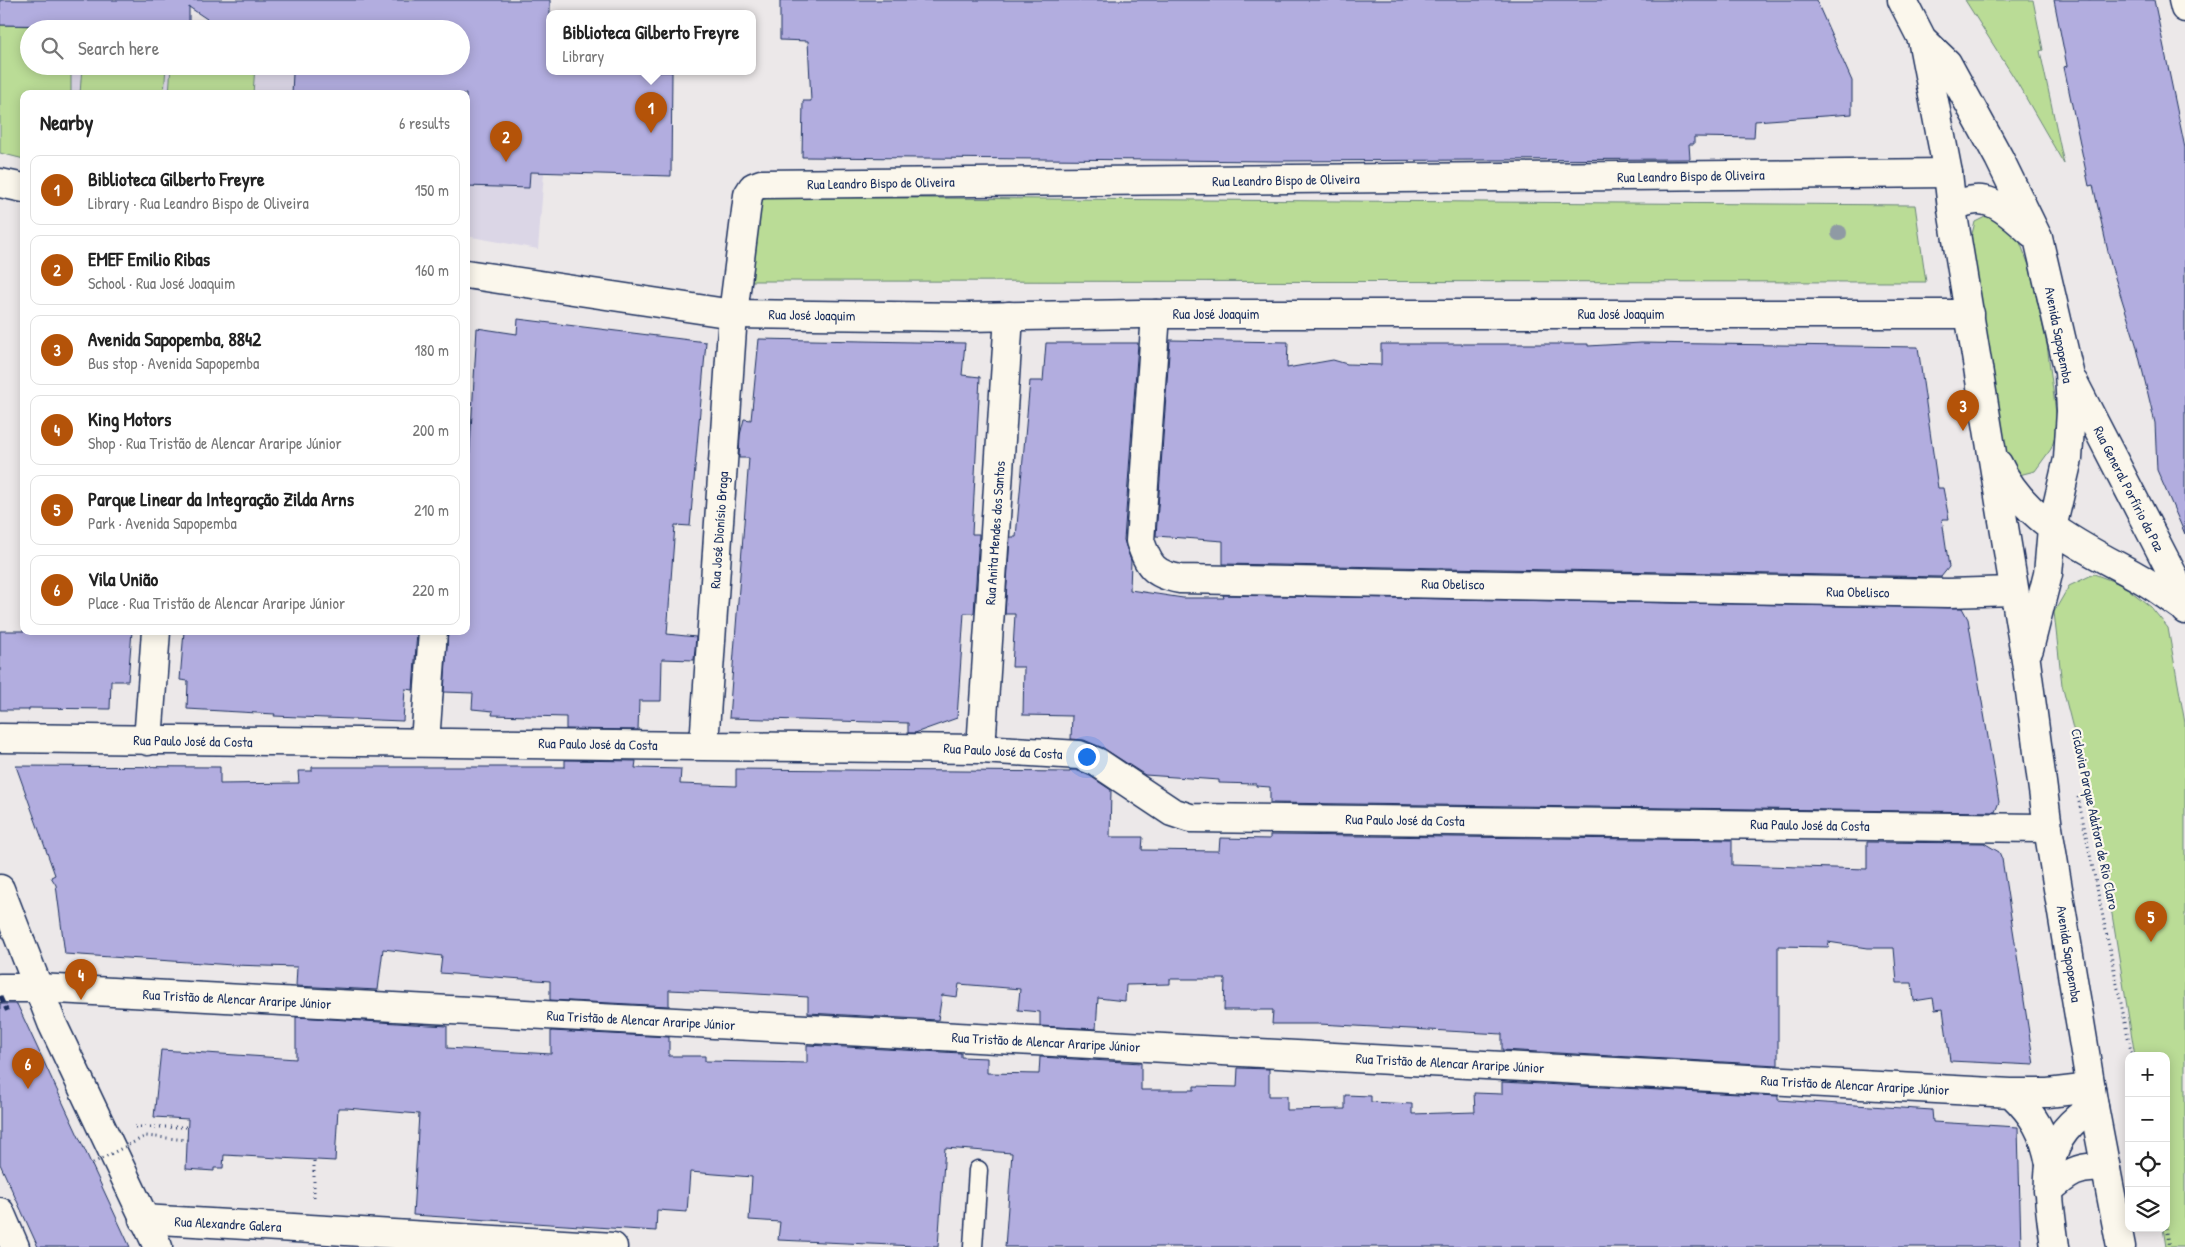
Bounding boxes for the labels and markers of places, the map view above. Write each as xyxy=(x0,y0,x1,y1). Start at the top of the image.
pin: 1 xyxy=(635,92,667,133)
pin: 2 xyxy=(490,121,522,162)
pin: 3 xyxy=(1947,390,1979,431)
pin: 5 xyxy=(2135,901,2167,942)
pin: 4 xyxy=(65,959,97,1000)
pin: 6 xyxy=(12,1048,44,1089)

